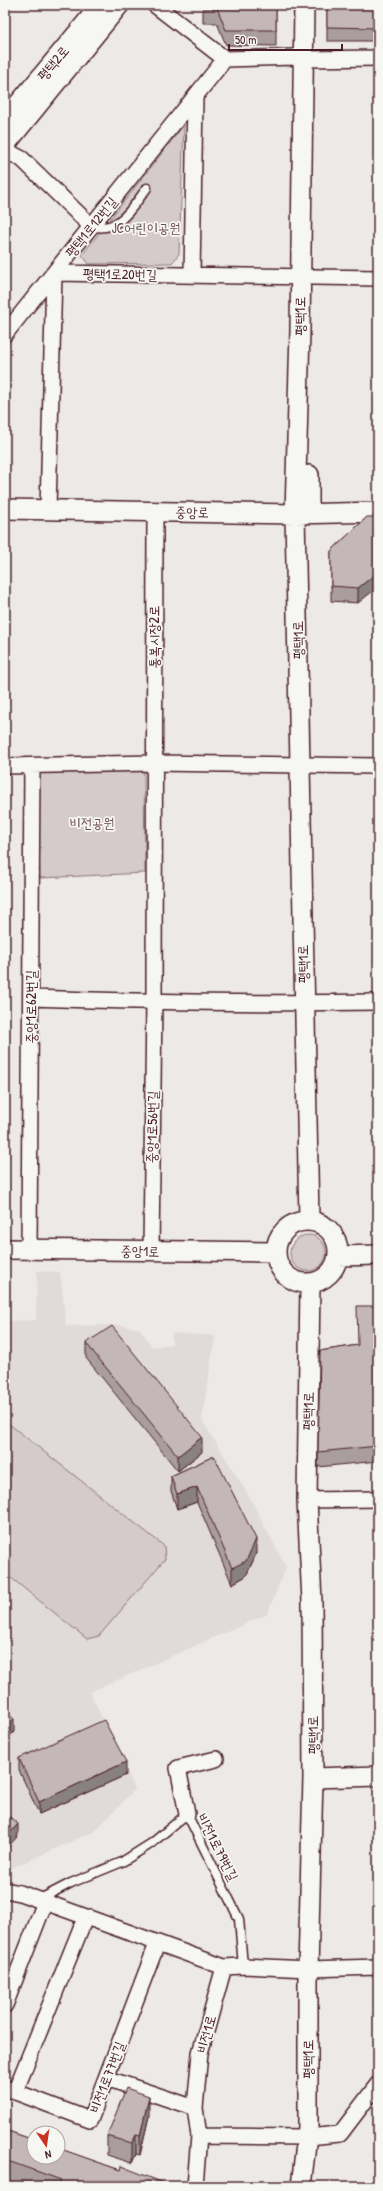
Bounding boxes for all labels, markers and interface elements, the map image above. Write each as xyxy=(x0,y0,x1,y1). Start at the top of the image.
scale bar xyxy=(229,26,342,52)
text: 50 m xyxy=(235,31,256,48)
street label: 평택2로 xyxy=(32,41,73,84)
street label: 평택1로12번길 xyxy=(60,192,121,261)
park label: JC어린이공원 xyxy=(111,218,181,237)
street label: 평택1로20번길 xyxy=(83,263,158,284)
street label: 평택1로 xyxy=(290,297,309,335)
street label: 중앙로 xyxy=(175,502,209,521)
street label: 통복시장2로 xyxy=(144,606,163,668)
street label: 평택1로 xyxy=(288,620,307,660)
park label: 비전공원 xyxy=(69,813,115,832)
street label: 평택1로 xyxy=(293,944,312,984)
street label: 중앙1로62번길 xyxy=(21,969,40,1044)
street label: 중앙1로56번길 xyxy=(141,1090,162,1164)
street label: 중앙1로 xyxy=(120,1241,160,1260)
street label: 평택1로 xyxy=(298,1391,317,1431)
street label: 평택1로 xyxy=(303,1715,322,1755)
street label: 비전1로79번길 xyxy=(193,1810,244,1884)
street label: 비전1로 xyxy=(191,2013,220,2055)
street label: 비전1로77번길 xyxy=(84,2038,129,2115)
street label: 평택1로 xyxy=(298,2040,317,2078)
north arrow xyxy=(26,2125,66,2165)
text: N xyxy=(44,2147,53,2162)

